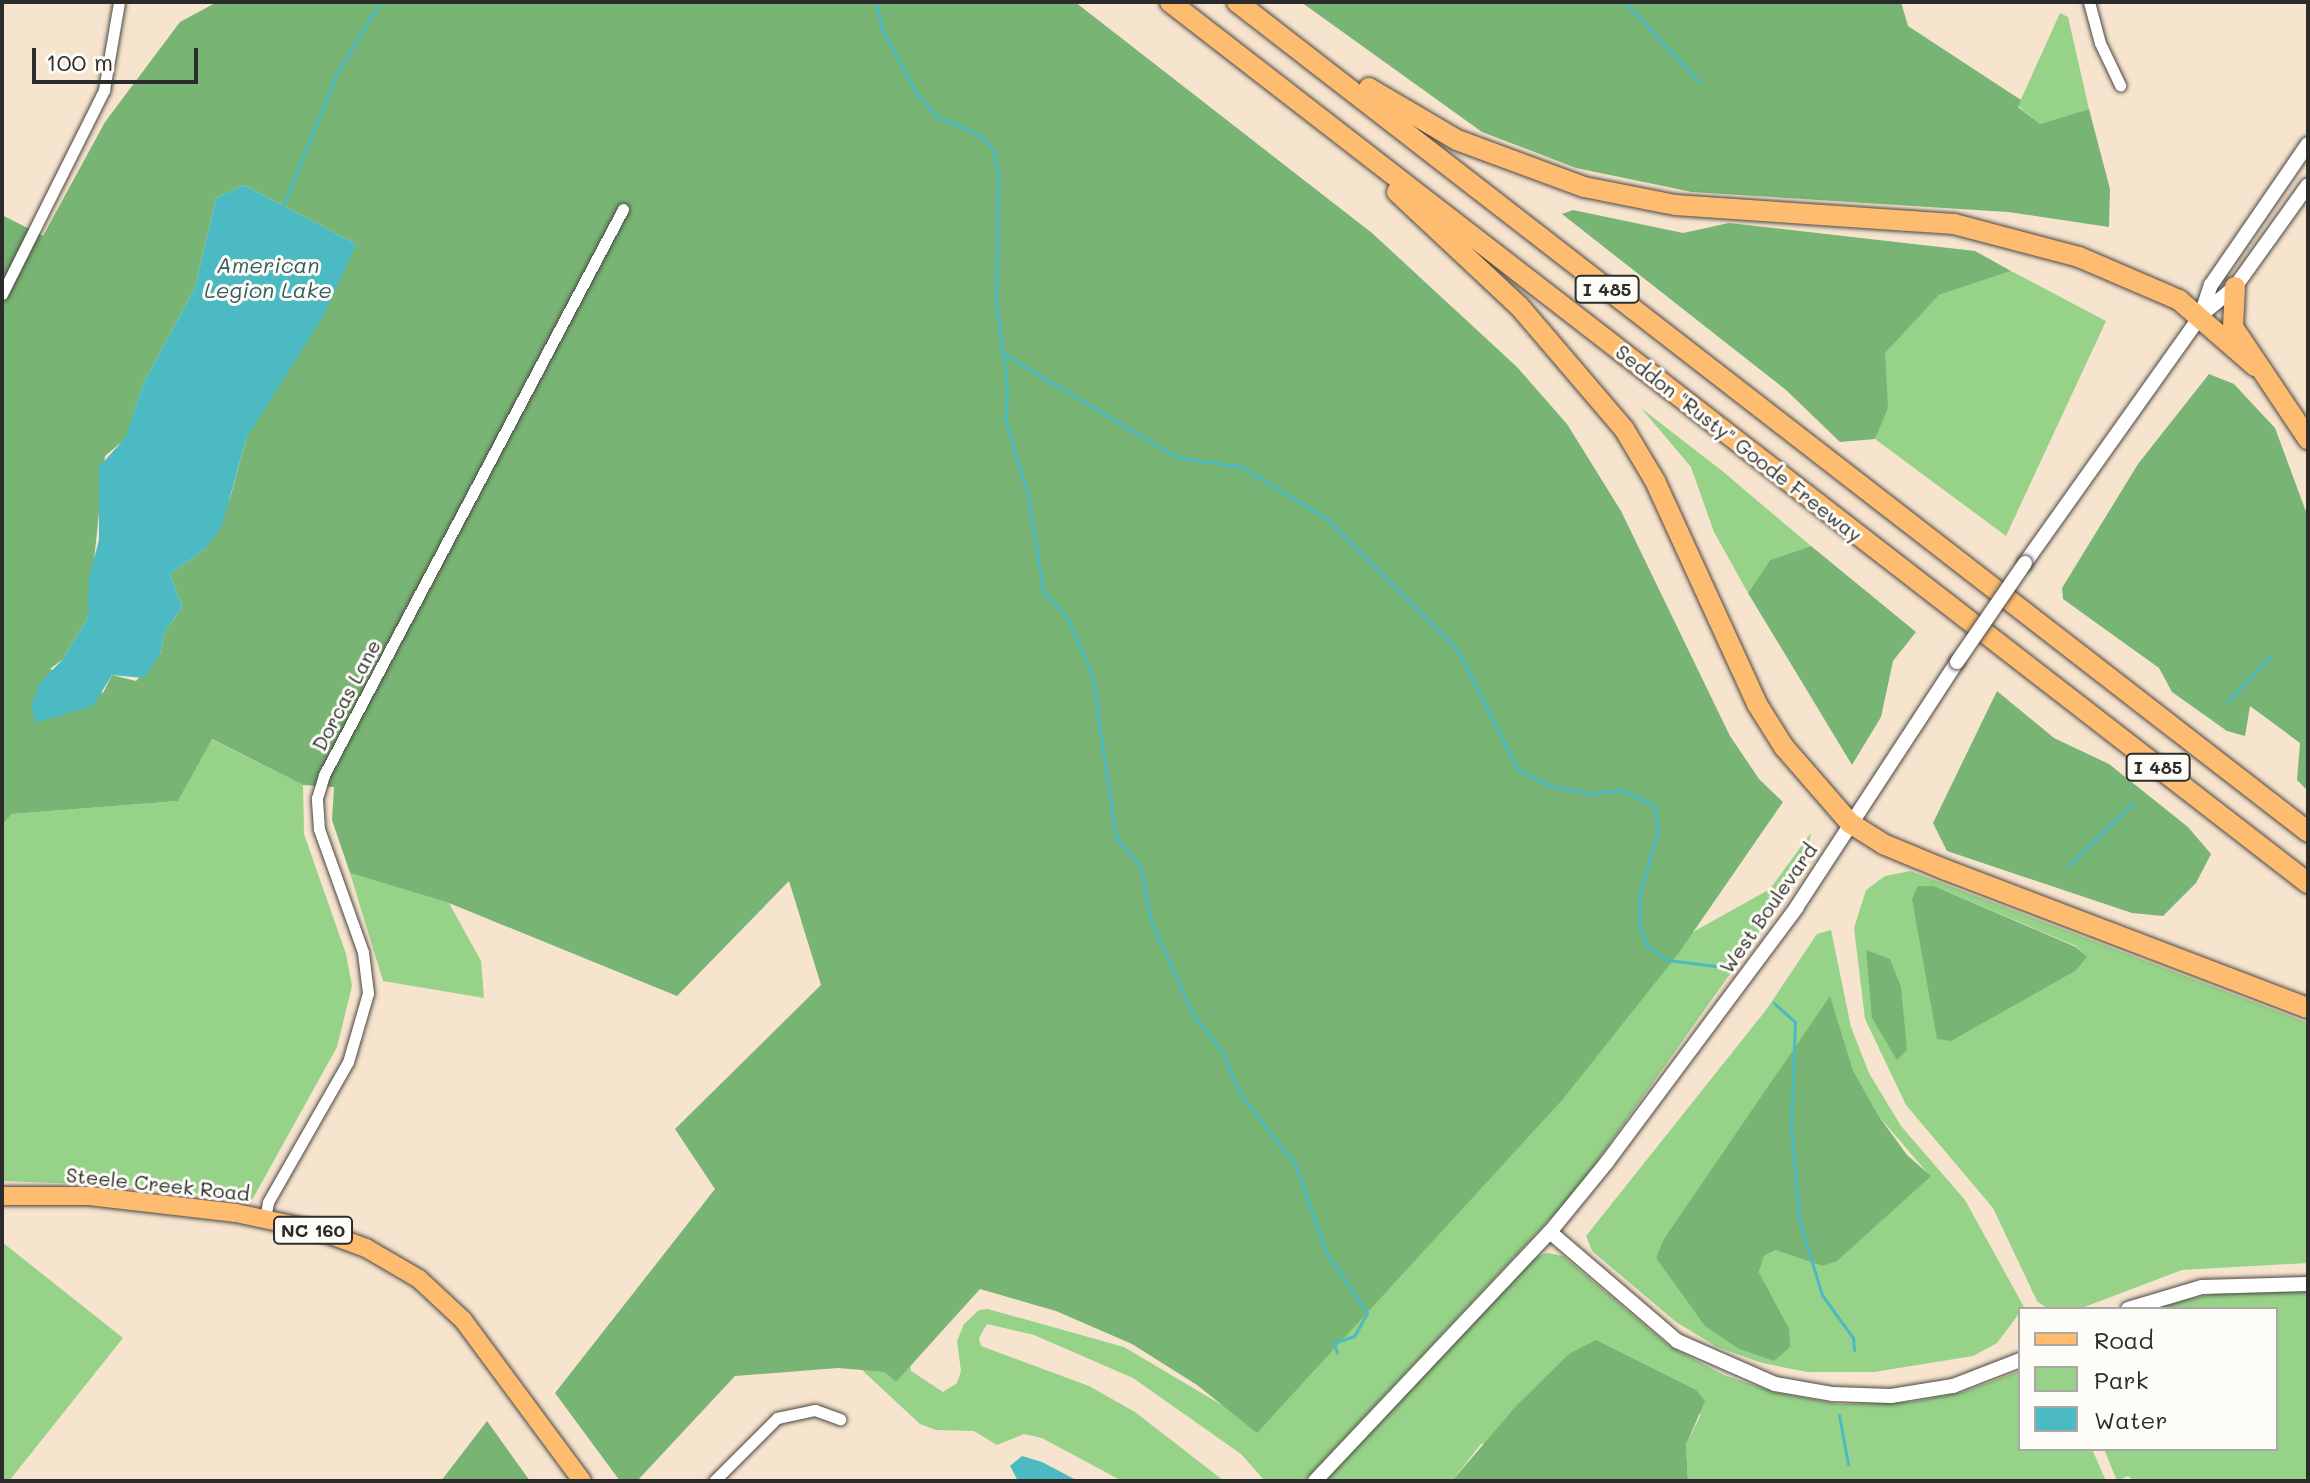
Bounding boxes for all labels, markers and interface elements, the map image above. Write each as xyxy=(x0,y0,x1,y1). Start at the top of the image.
scale bar xyxy=(36,32,202,82)
text: 100 m xyxy=(46,46,113,77)
water label: American Legion Lake xyxy=(204,251,332,302)
road number: I 485 xyxy=(1573,275,1641,303)
street label: Seddon "Rusty" Goode Freeway xyxy=(1611,339,1867,547)
street label: Dorcas Lane xyxy=(307,635,385,755)
road number: I 485 xyxy=(2124,753,2192,781)
street label: West Boulevard xyxy=(1714,838,1822,978)
street label: Steele Creek Road xyxy=(65,1162,251,1206)
road number: NC 160 xyxy=(273,1216,353,1244)
legend xyxy=(2018,1307,2278,1451)
text: Road xyxy=(2094,1324,2154,1355)
text: Park xyxy=(2094,1364,2148,1395)
text: Water xyxy=(2094,1404,2168,1435)

